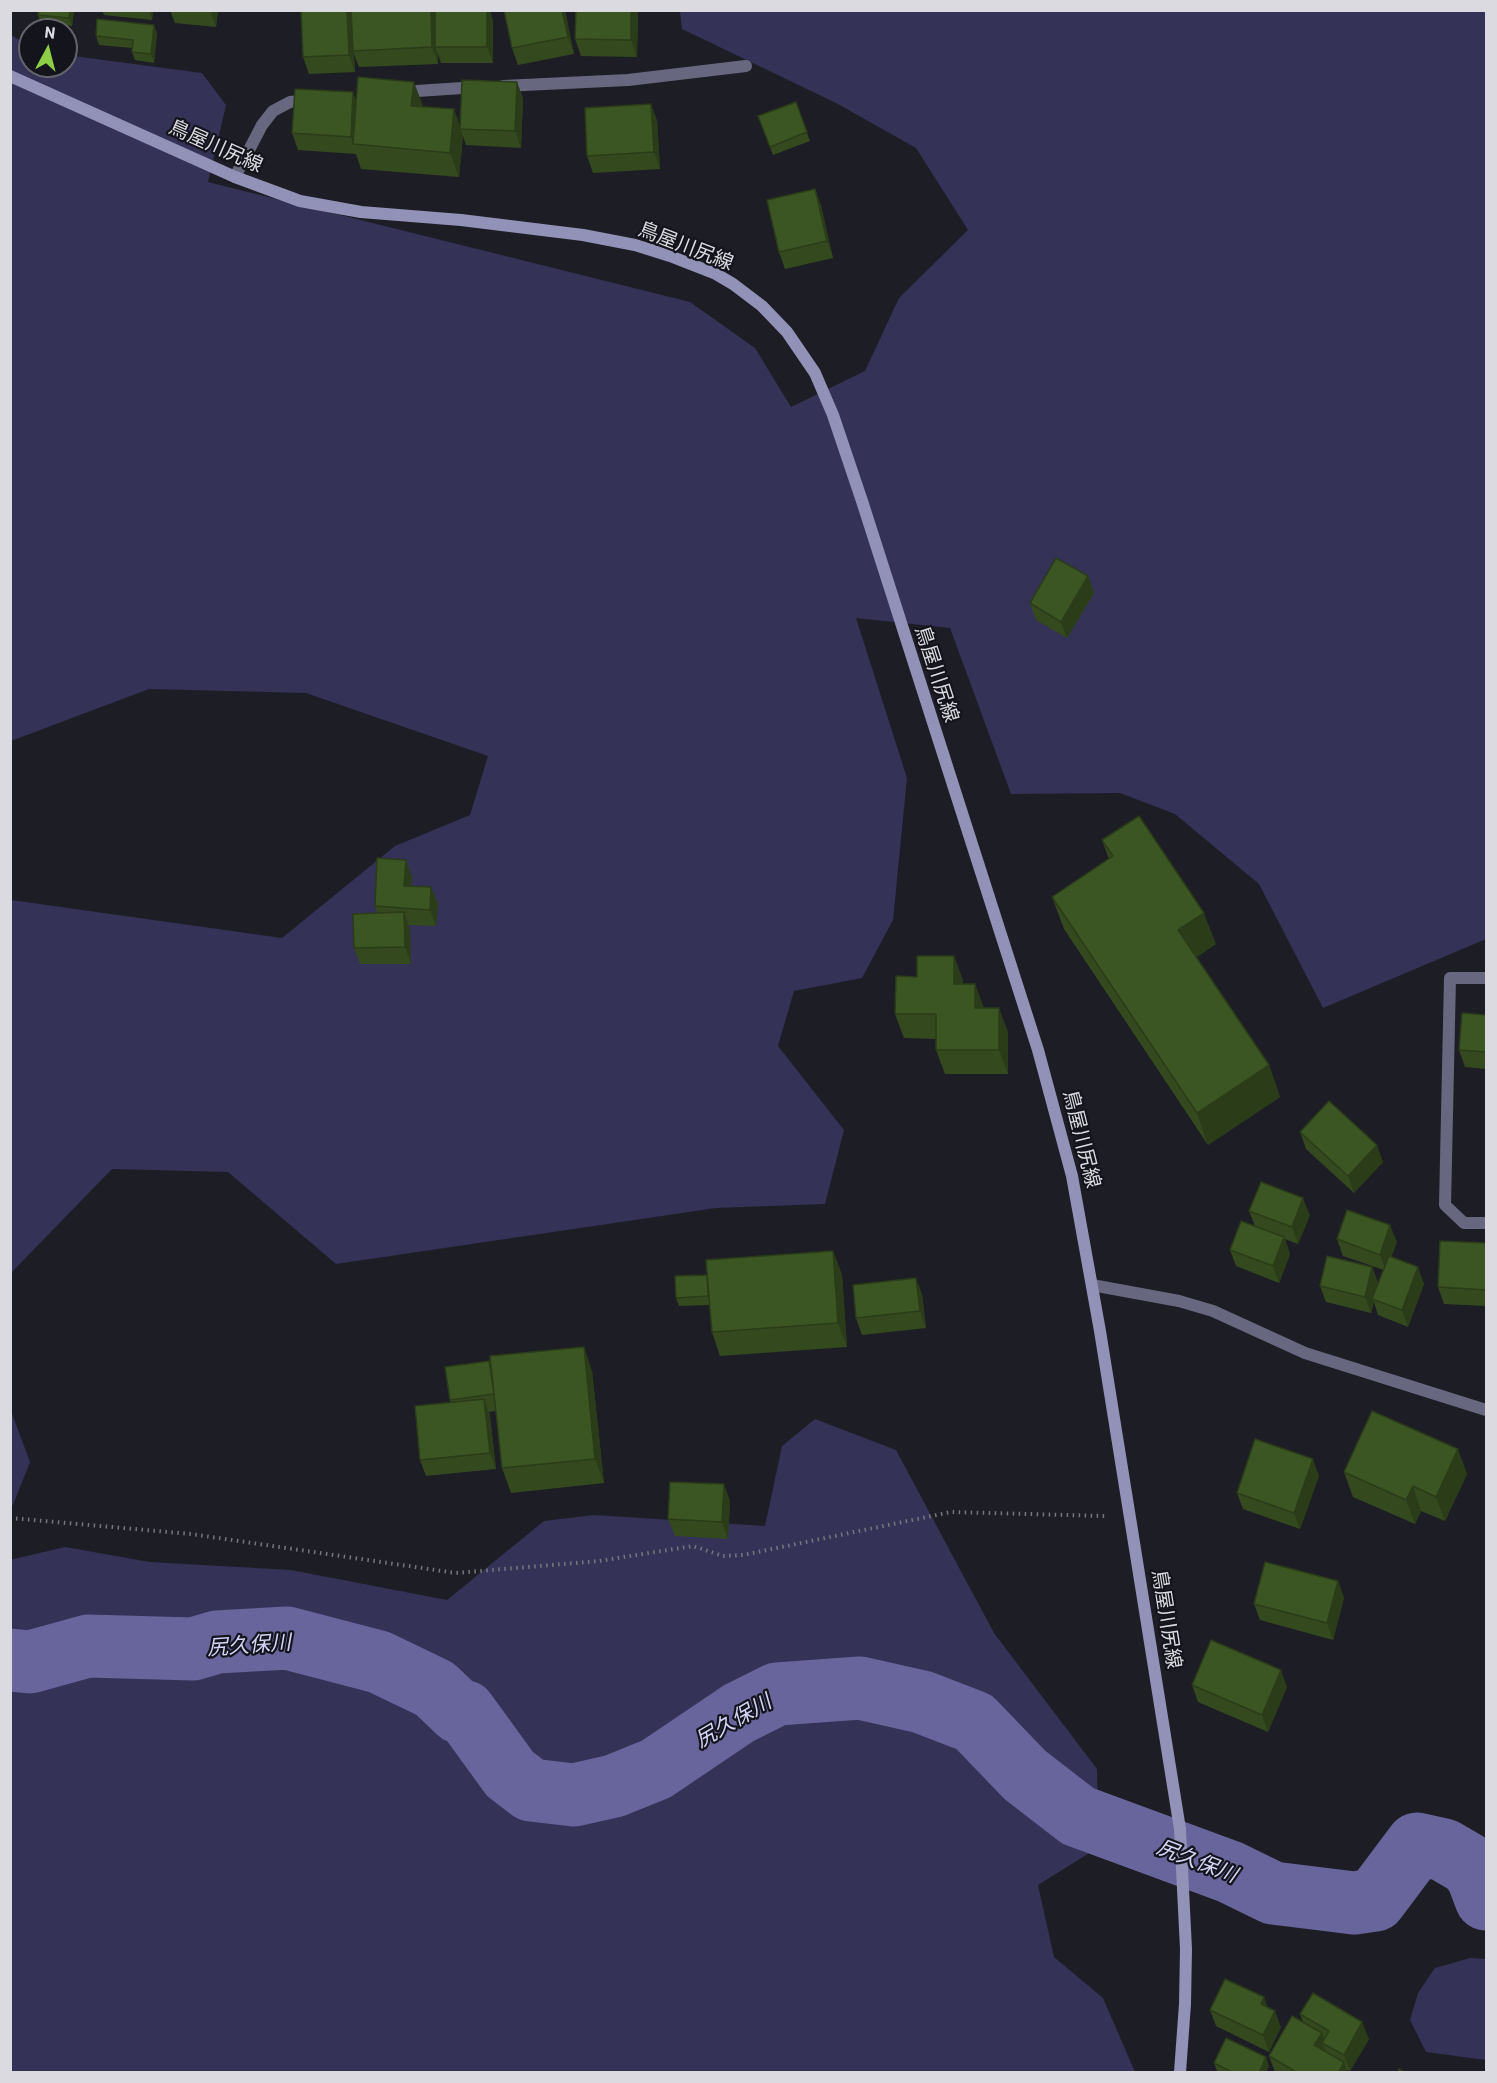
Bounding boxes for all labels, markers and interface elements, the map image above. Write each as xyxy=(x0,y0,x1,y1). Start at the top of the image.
north arrow xyxy=(18,18,78,78)
text: N xyxy=(44,22,56,42)
street label: 鳥屋川尻線 xyxy=(165,115,267,177)
street label: 鳥屋川尻線 xyxy=(635,217,737,275)
street label: 鳥屋川尻線 xyxy=(910,623,964,725)
street label: 鳥屋川尻線 xyxy=(1058,1088,1106,1190)
street label: 鳥屋川尻線 xyxy=(1147,1568,1187,1670)
water label: 尻久保川 xyxy=(206,1630,292,1660)
water label: 尻久保川 xyxy=(690,1689,776,1753)
water label: 尻久保川 xyxy=(1153,1834,1241,1888)

